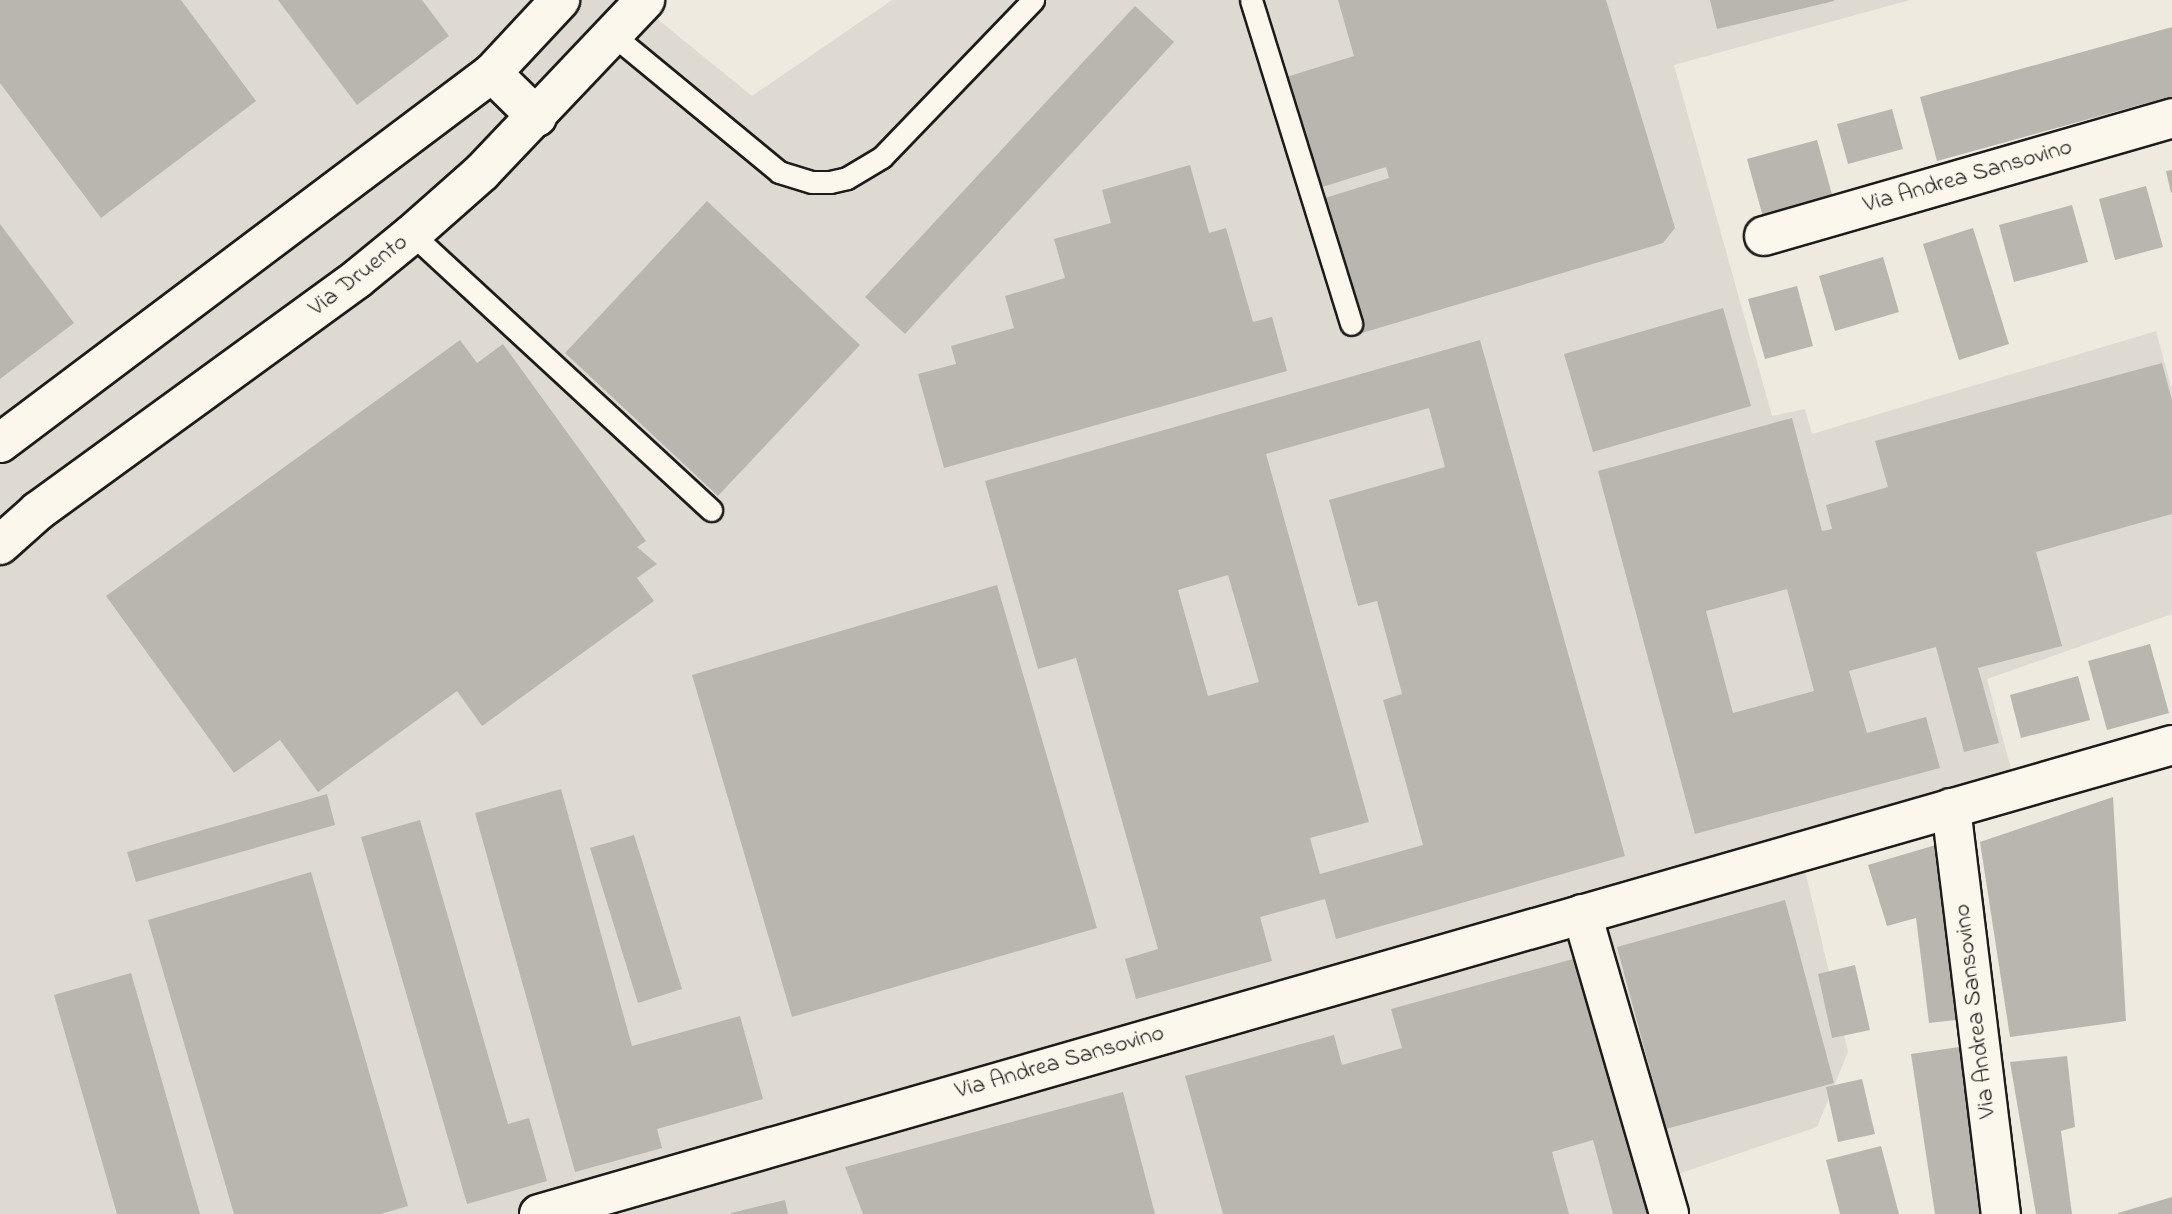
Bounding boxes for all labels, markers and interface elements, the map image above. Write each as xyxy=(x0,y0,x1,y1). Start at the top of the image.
street label: Via Andrea Sansovino xyxy=(1860,133,2076,221)
street label: Via Druento xyxy=(304,228,414,324)
street label: Via Andrea Sansovino xyxy=(1949,902,2003,1120)
street label: Via Andrea Sansovino xyxy=(952,1019,1168,1107)

